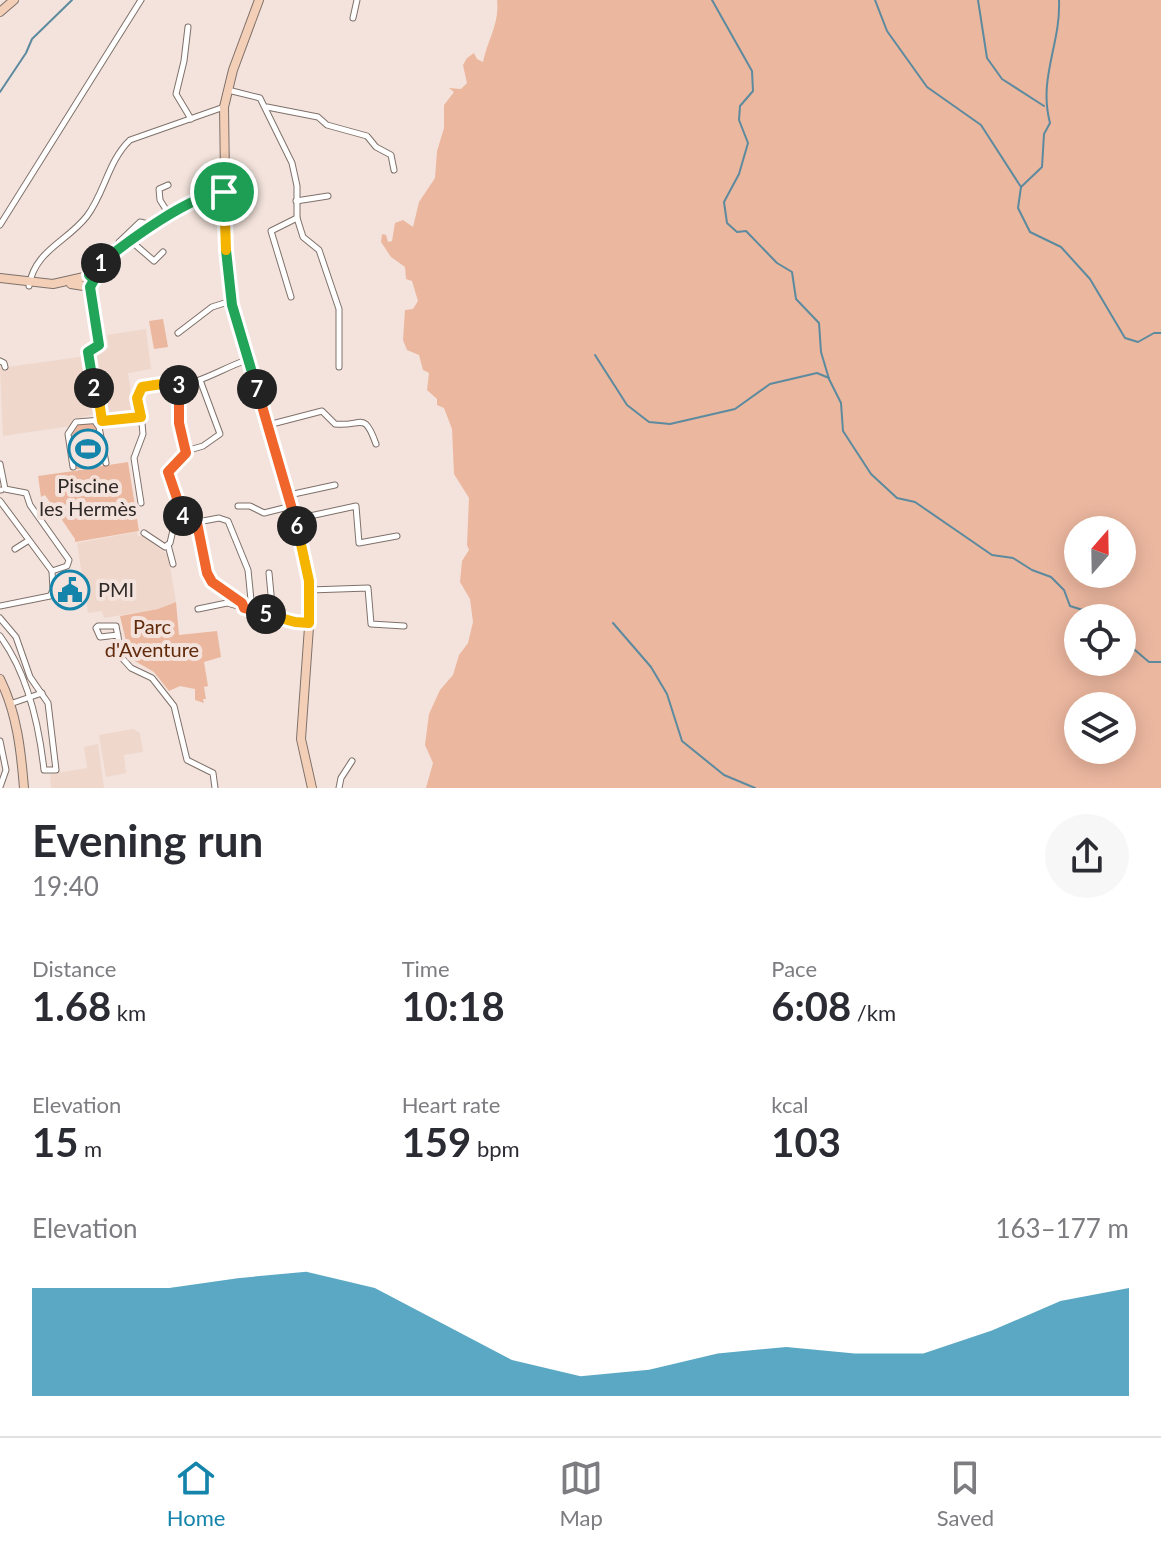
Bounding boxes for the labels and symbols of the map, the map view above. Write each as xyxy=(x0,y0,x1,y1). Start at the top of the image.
pin xyxy=(190,158,258,226)
pin: 1 xyxy=(81,243,121,283)
pin: 3 xyxy=(159,365,199,405)
pin: 2 xyxy=(74,368,114,408)
pin: 7 xyxy=(237,369,277,409)
sports icon: Piscine les Hermès xyxy=(67,428,109,470)
place label: Piscine les Hermès xyxy=(39,473,137,520)
pin: 4 xyxy=(163,496,203,536)
pin: 6 xyxy=(277,506,317,546)
north arrow xyxy=(1064,516,1136,588)
public building icon: PMI xyxy=(49,569,91,611)
place label: PMI xyxy=(98,577,134,601)
pin: 5 xyxy=(246,594,286,634)
park label: Parc d'Aventure xyxy=(105,614,199,661)

